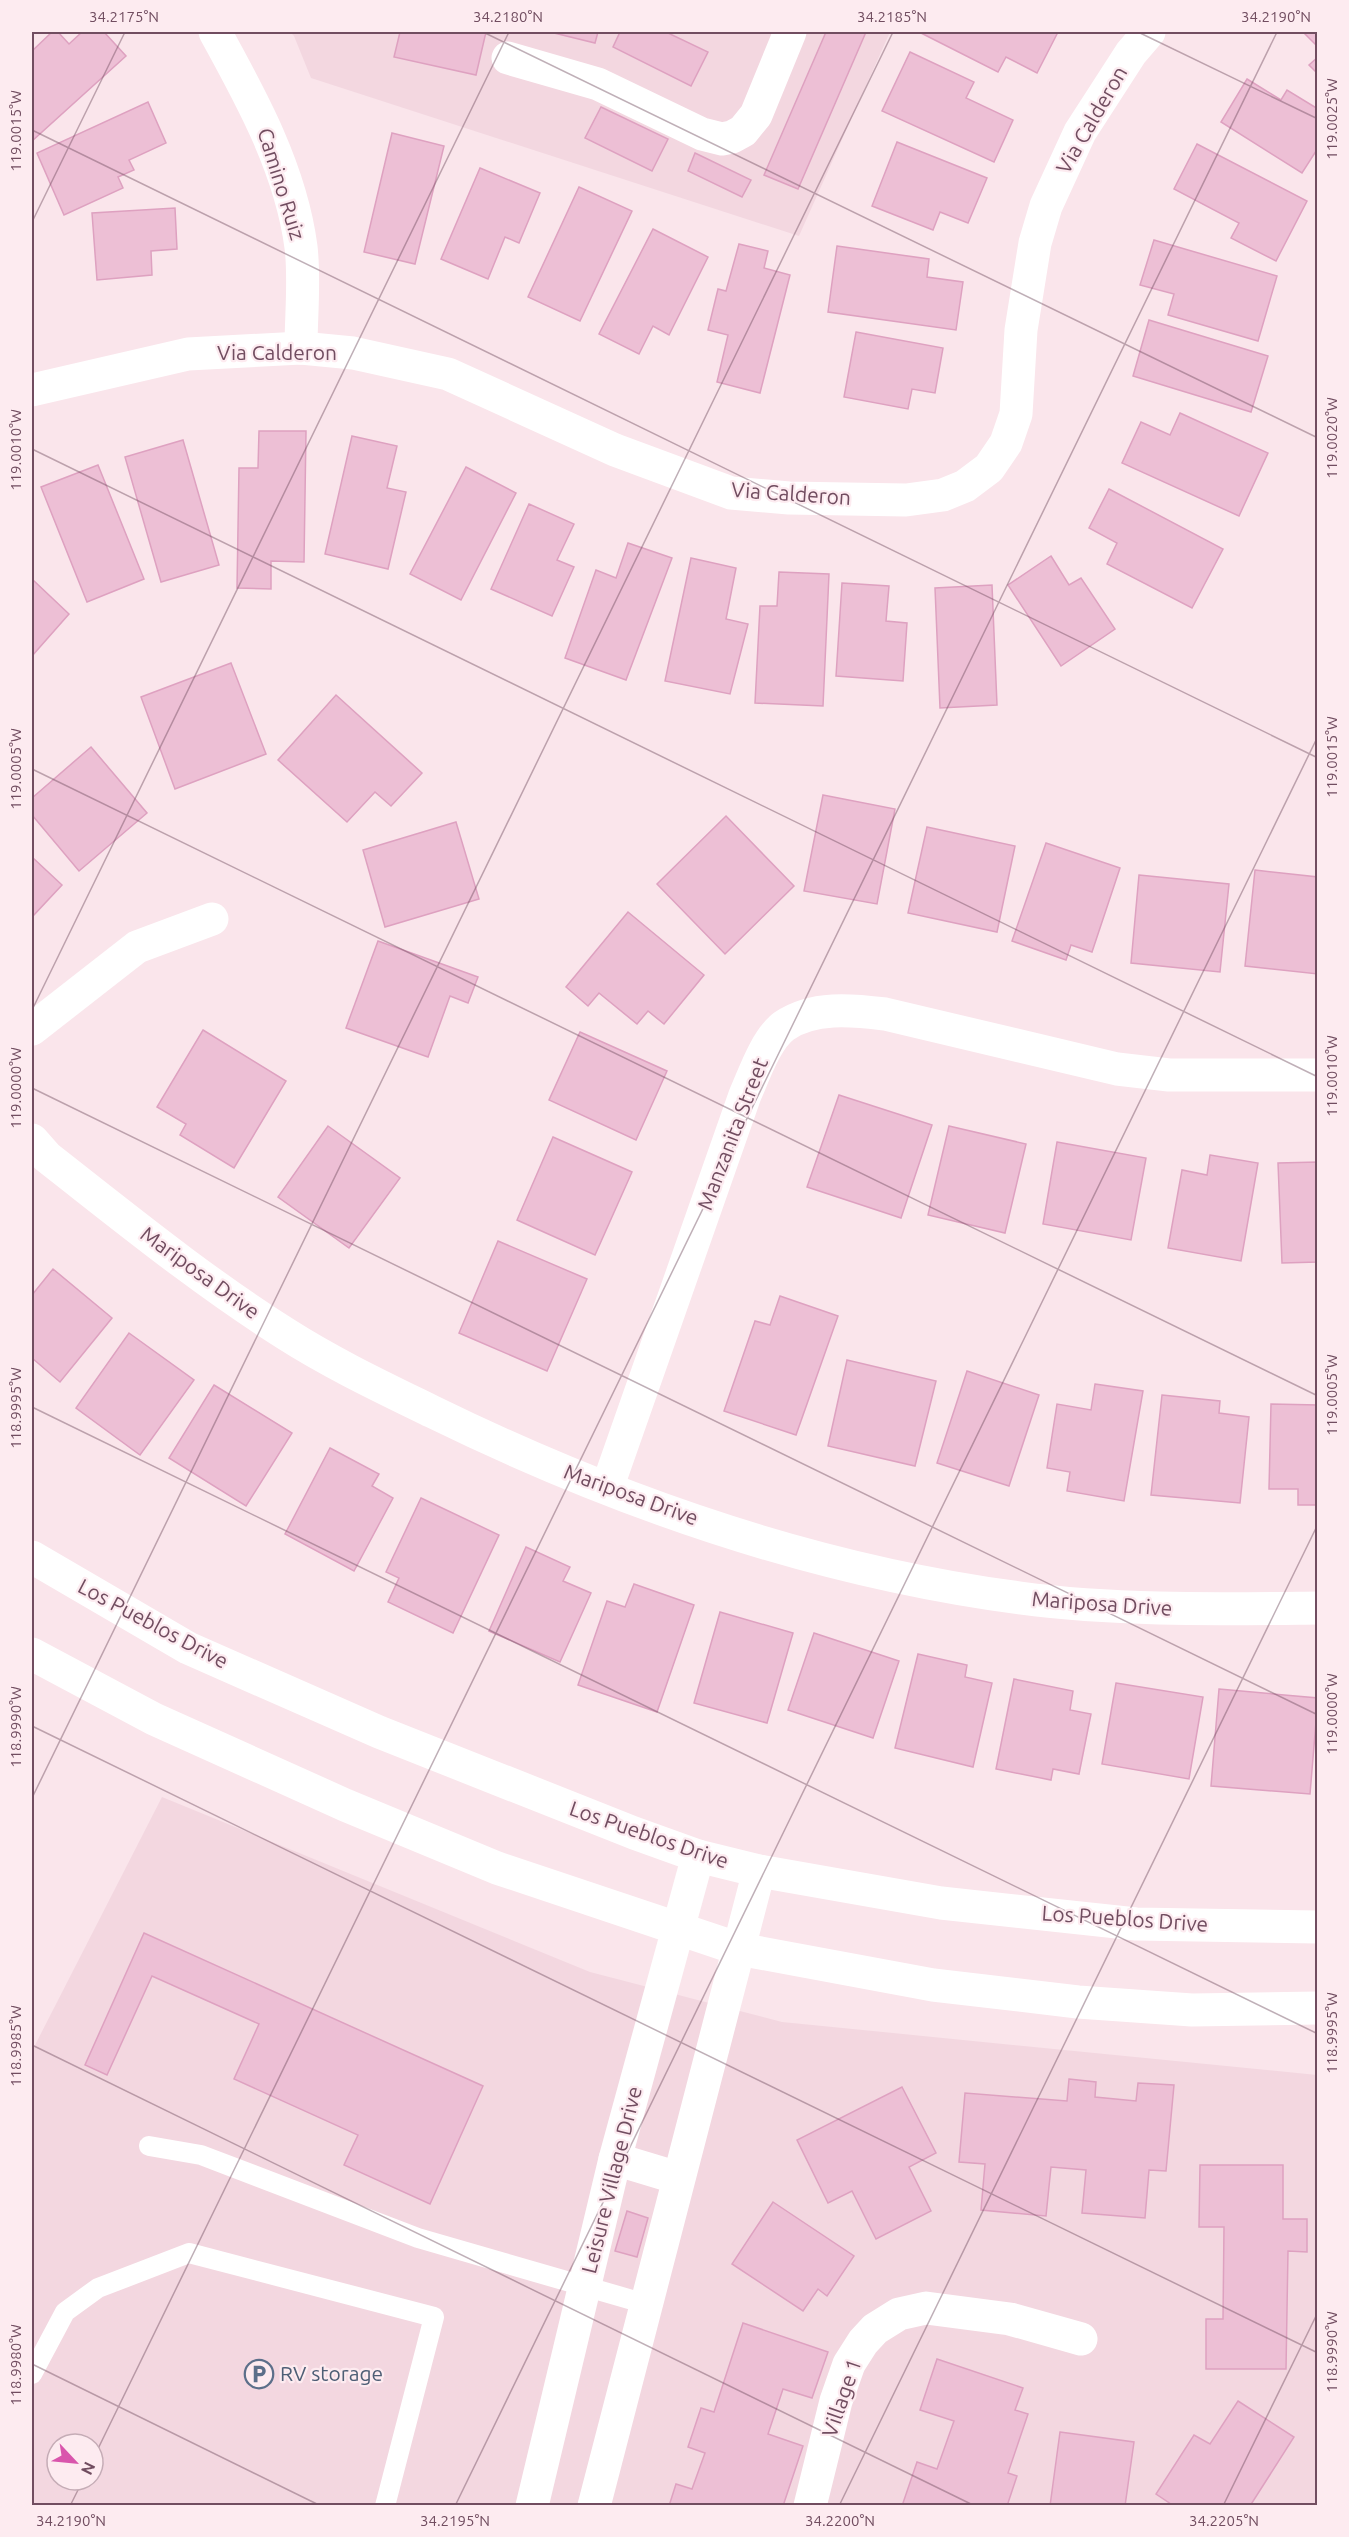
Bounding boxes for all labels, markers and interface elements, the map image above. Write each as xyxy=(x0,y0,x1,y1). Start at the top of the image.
text: 34.2175°N xyxy=(89,8,159,25)
text: 34.2180°N xyxy=(473,8,543,25)
text: 34.2185°N xyxy=(857,8,927,25)
text: 34.2190°N xyxy=(1241,8,1311,25)
street label: Via Calderon xyxy=(1051,62,1132,177)
text: 119.0025°W xyxy=(1323,78,1340,160)
text: 119.0015°W xyxy=(7,90,24,172)
street label: Camino Ruiz xyxy=(254,125,310,243)
street label: Via Calderon xyxy=(217,340,337,364)
text: 119.0020°W xyxy=(1323,397,1340,479)
text: 119.0010°W xyxy=(7,409,24,491)
street label: Via Calderon xyxy=(730,477,852,509)
text: 119.0015°W xyxy=(1323,716,1340,798)
text: 119.0005°W xyxy=(7,728,24,810)
text: 119.0010°W xyxy=(1323,1035,1340,1117)
text: 119.0000°W xyxy=(7,1047,24,1129)
street label: Manzanita Street xyxy=(692,1054,772,1213)
street label: Mariposa Drive xyxy=(136,1221,265,1323)
text: 119.0005°W xyxy=(1323,1354,1340,1436)
text: 118.9995°W xyxy=(7,1367,24,1449)
street label: Mariposa Drive xyxy=(561,1459,702,1529)
street label: Los Pueblos Drive xyxy=(74,1573,233,1673)
street label: Mariposa Drive xyxy=(1031,1586,1173,1620)
text: 119.0000°W xyxy=(1323,1673,1340,1755)
text: 118.9990°W xyxy=(7,1686,24,1768)
street label: Los Pueblos Drive xyxy=(567,1796,732,1873)
street label: Los Pueblos Drive xyxy=(1041,1900,1209,1936)
text: 118.9995°W xyxy=(1323,1992,1340,2074)
text: 118.9985°W xyxy=(7,2005,24,2087)
street label: Leisure Village Drive xyxy=(576,2084,646,2276)
text: 118.9990°W xyxy=(1323,2311,1340,2393)
text: 118.9980°W xyxy=(7,2324,24,2406)
street label: Village 1 xyxy=(816,2355,866,2440)
parking icon: RV storage xyxy=(243,2358,275,2390)
place label: RV storage xyxy=(280,2361,383,2385)
north arrow xyxy=(45,2432,105,2492)
text: N xyxy=(78,2459,99,2478)
text: 34.2190°N xyxy=(36,2512,106,2529)
text: 34.2195°N xyxy=(420,2512,490,2529)
text: 34.2200°N xyxy=(805,2512,875,2529)
text: 34.2205°N xyxy=(1189,2512,1259,2529)

